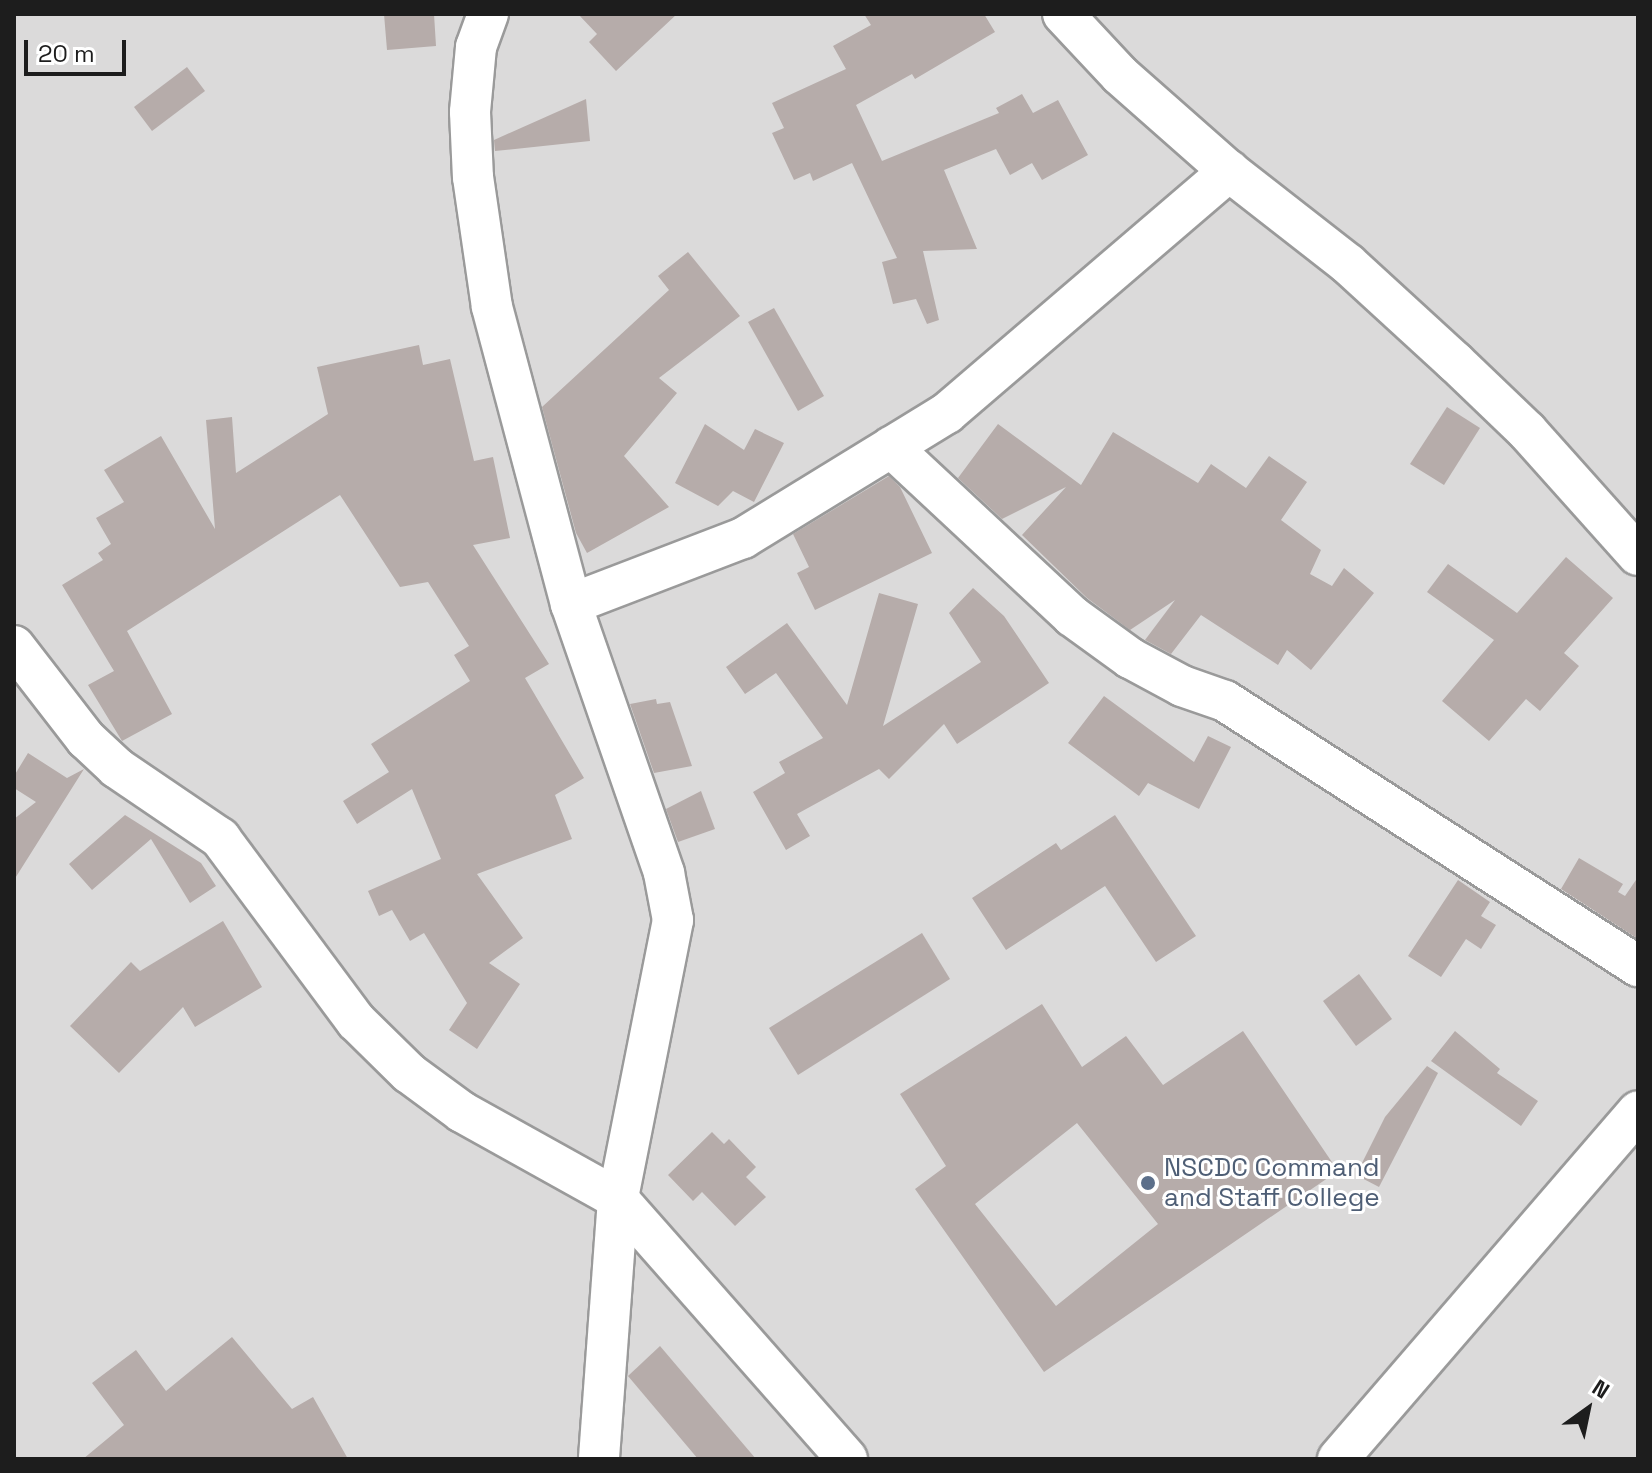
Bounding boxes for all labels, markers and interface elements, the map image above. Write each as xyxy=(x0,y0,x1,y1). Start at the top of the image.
scale bar xyxy=(28,24,130,74)
text: 20 m xyxy=(38,38,95,69)
place label: NSCDC Command and Staff College xyxy=(1164,1152,1380,1214)
marker: NSCDC Command and Staff College xyxy=(1139,1174,1157,1192)
north arrow xyxy=(1548,1369,1628,1449)
text: N xyxy=(1587,1373,1615,1405)

